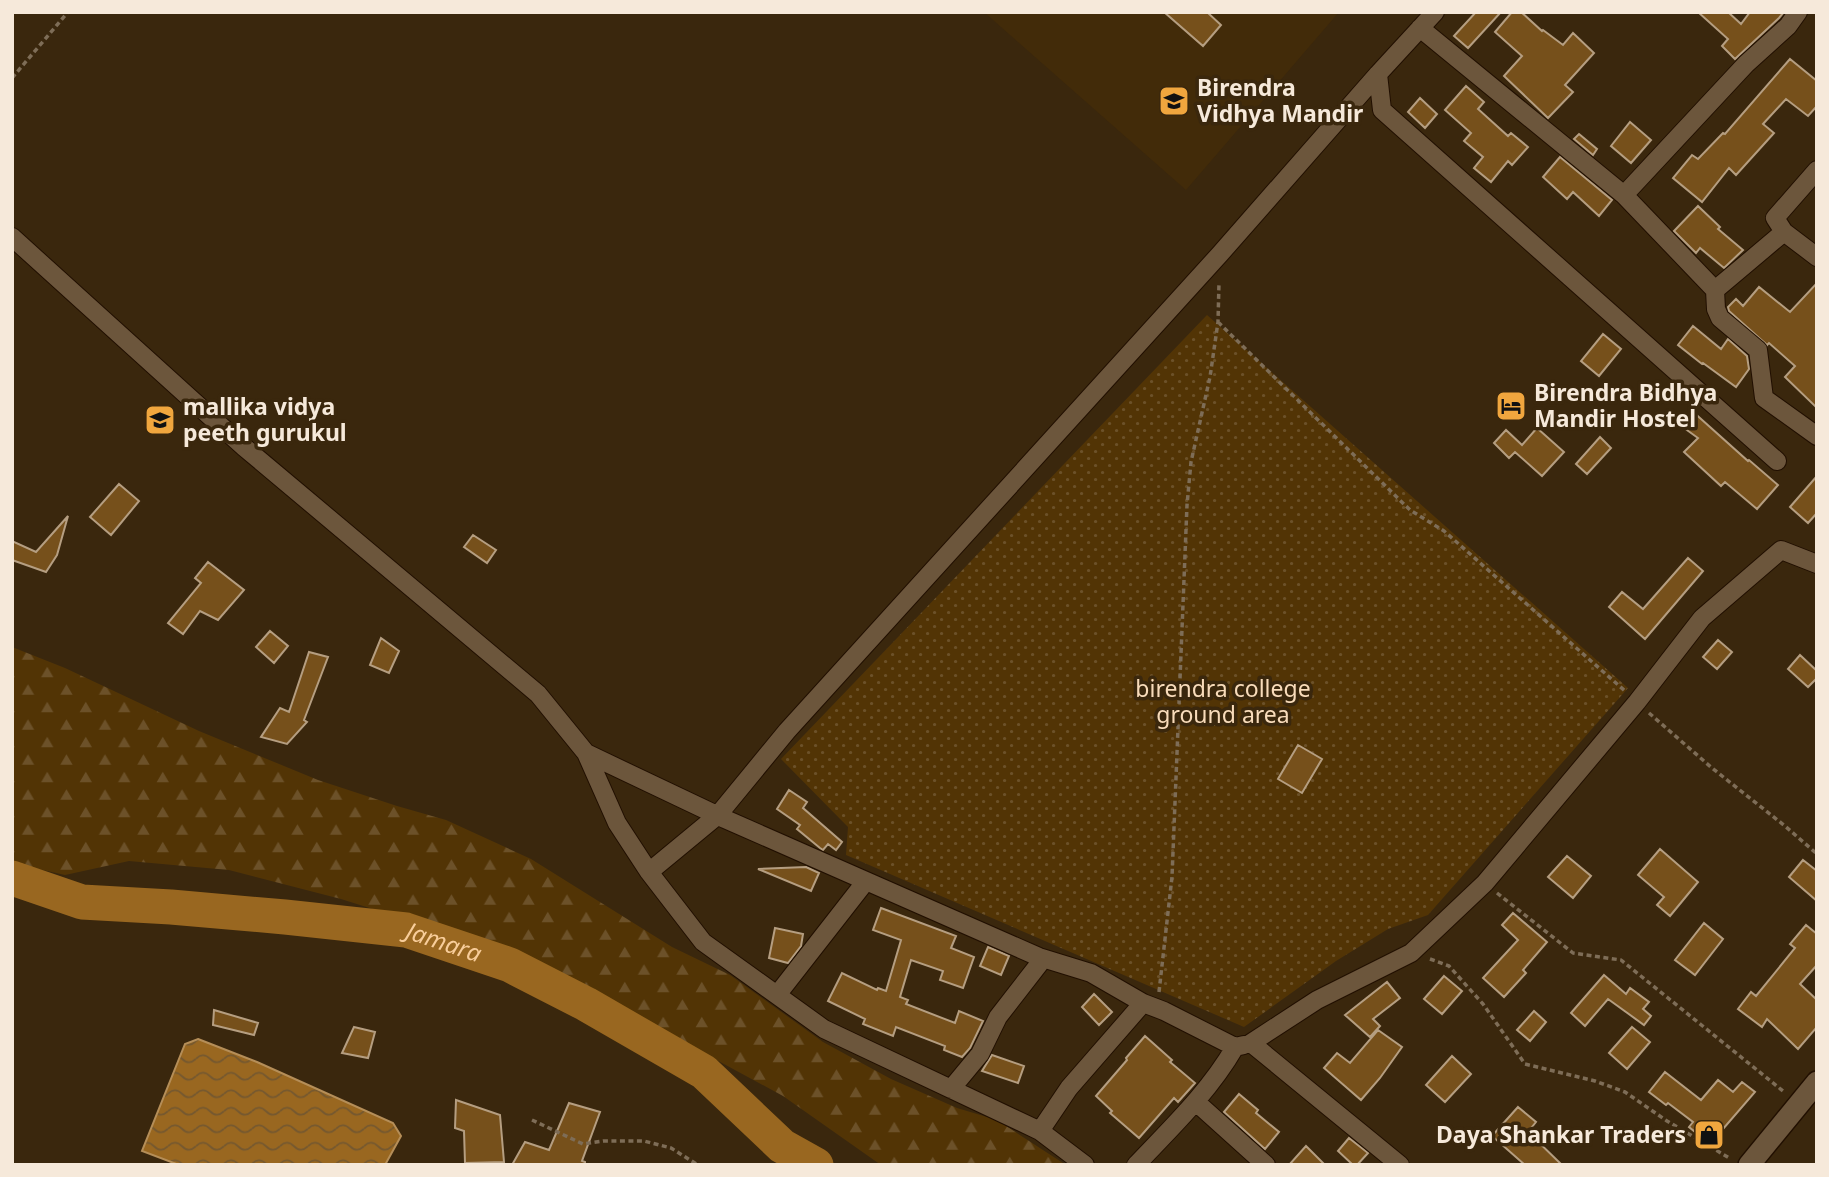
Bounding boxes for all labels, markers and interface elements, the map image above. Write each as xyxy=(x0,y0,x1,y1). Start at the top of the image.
place label: Birendra Vidhya Mandir xyxy=(1197,71,1363,129)
school or university icon: Birendra Vidhya Mandir xyxy=(1157,84,1191,118)
place label: Birendra Bidhya Mandir Hostel xyxy=(1534,376,1717,434)
hotel icon: Birendra Bidhya Mandir Hostel xyxy=(1494,389,1528,423)
place label: mallika vidya peeth gurukul xyxy=(183,390,347,448)
school or university icon: mallika vidya peeth gurukul xyxy=(143,403,177,437)
park label: birendra college ground area xyxy=(1135,672,1311,730)
water label: Jamara xyxy=(398,912,486,969)
place label: Daya Shankar Traders xyxy=(1436,1118,1686,1150)
shop icon: Daya Shankar Traders xyxy=(1692,1118,1726,1152)

